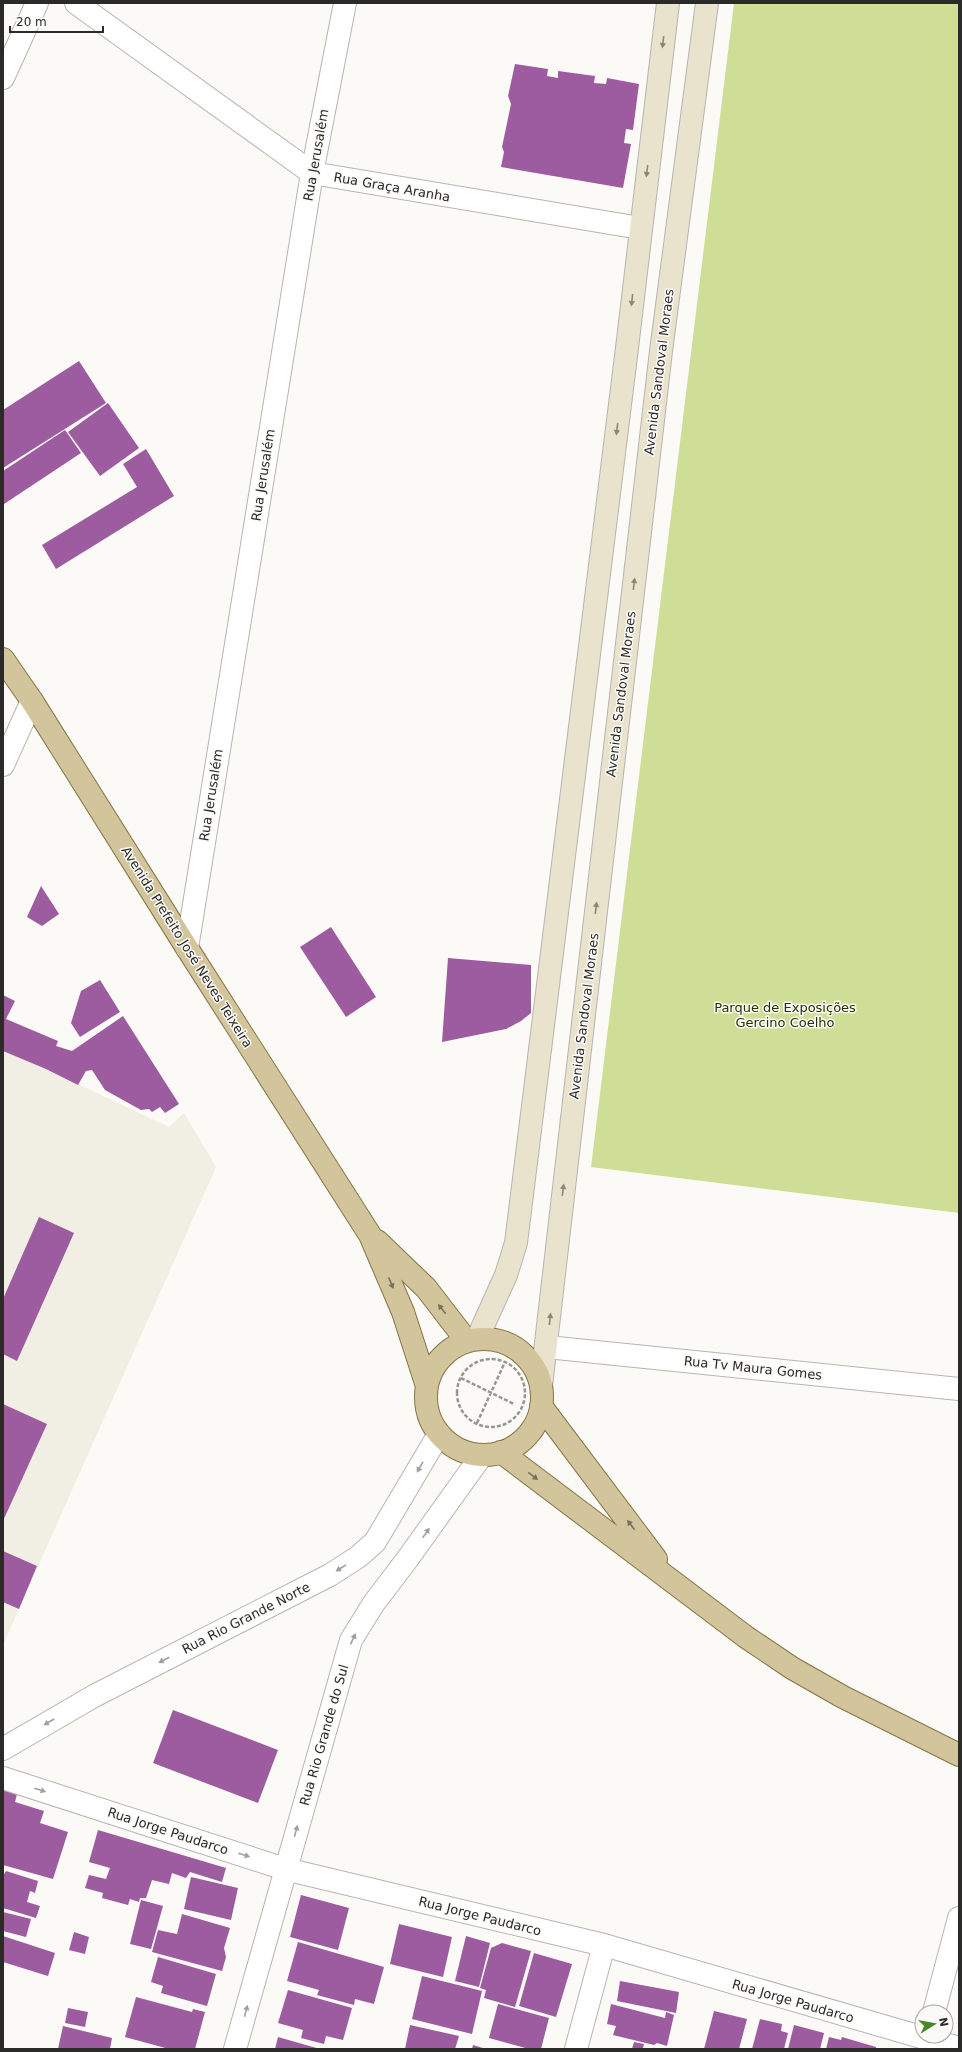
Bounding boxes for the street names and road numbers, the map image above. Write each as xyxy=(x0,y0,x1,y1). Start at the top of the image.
street label: Rua Jerusalém xyxy=(301,108,331,202)
street label: Rua Graça Aranha xyxy=(333,169,451,205)
street label: Avenida Sandoval Moraes xyxy=(641,288,677,456)
street label: Rua Jerusalém xyxy=(248,428,278,522)
street label: Avenida Sandoval Moraes xyxy=(603,610,639,778)
street label: Rua Jerusalém xyxy=(196,748,226,842)
street label: Avenida Prefeito José Neves Teixeira xyxy=(118,844,256,1050)
street label: Avenida Sandoval Moraes xyxy=(566,932,602,1100)
street label: Rua Tv Maura Gomes xyxy=(683,1353,823,1383)
street label: Rua Rio Grande Norte xyxy=(179,1579,313,1657)
street label: Rua Rio Grande do Sul xyxy=(297,1663,351,1807)
street label: Rua Jorge Paudarco xyxy=(106,1804,230,1858)
street label: Rua Jorge Paudarco xyxy=(417,1893,543,1939)
street label: Rua Jorge Paudarco xyxy=(730,1976,856,2026)

